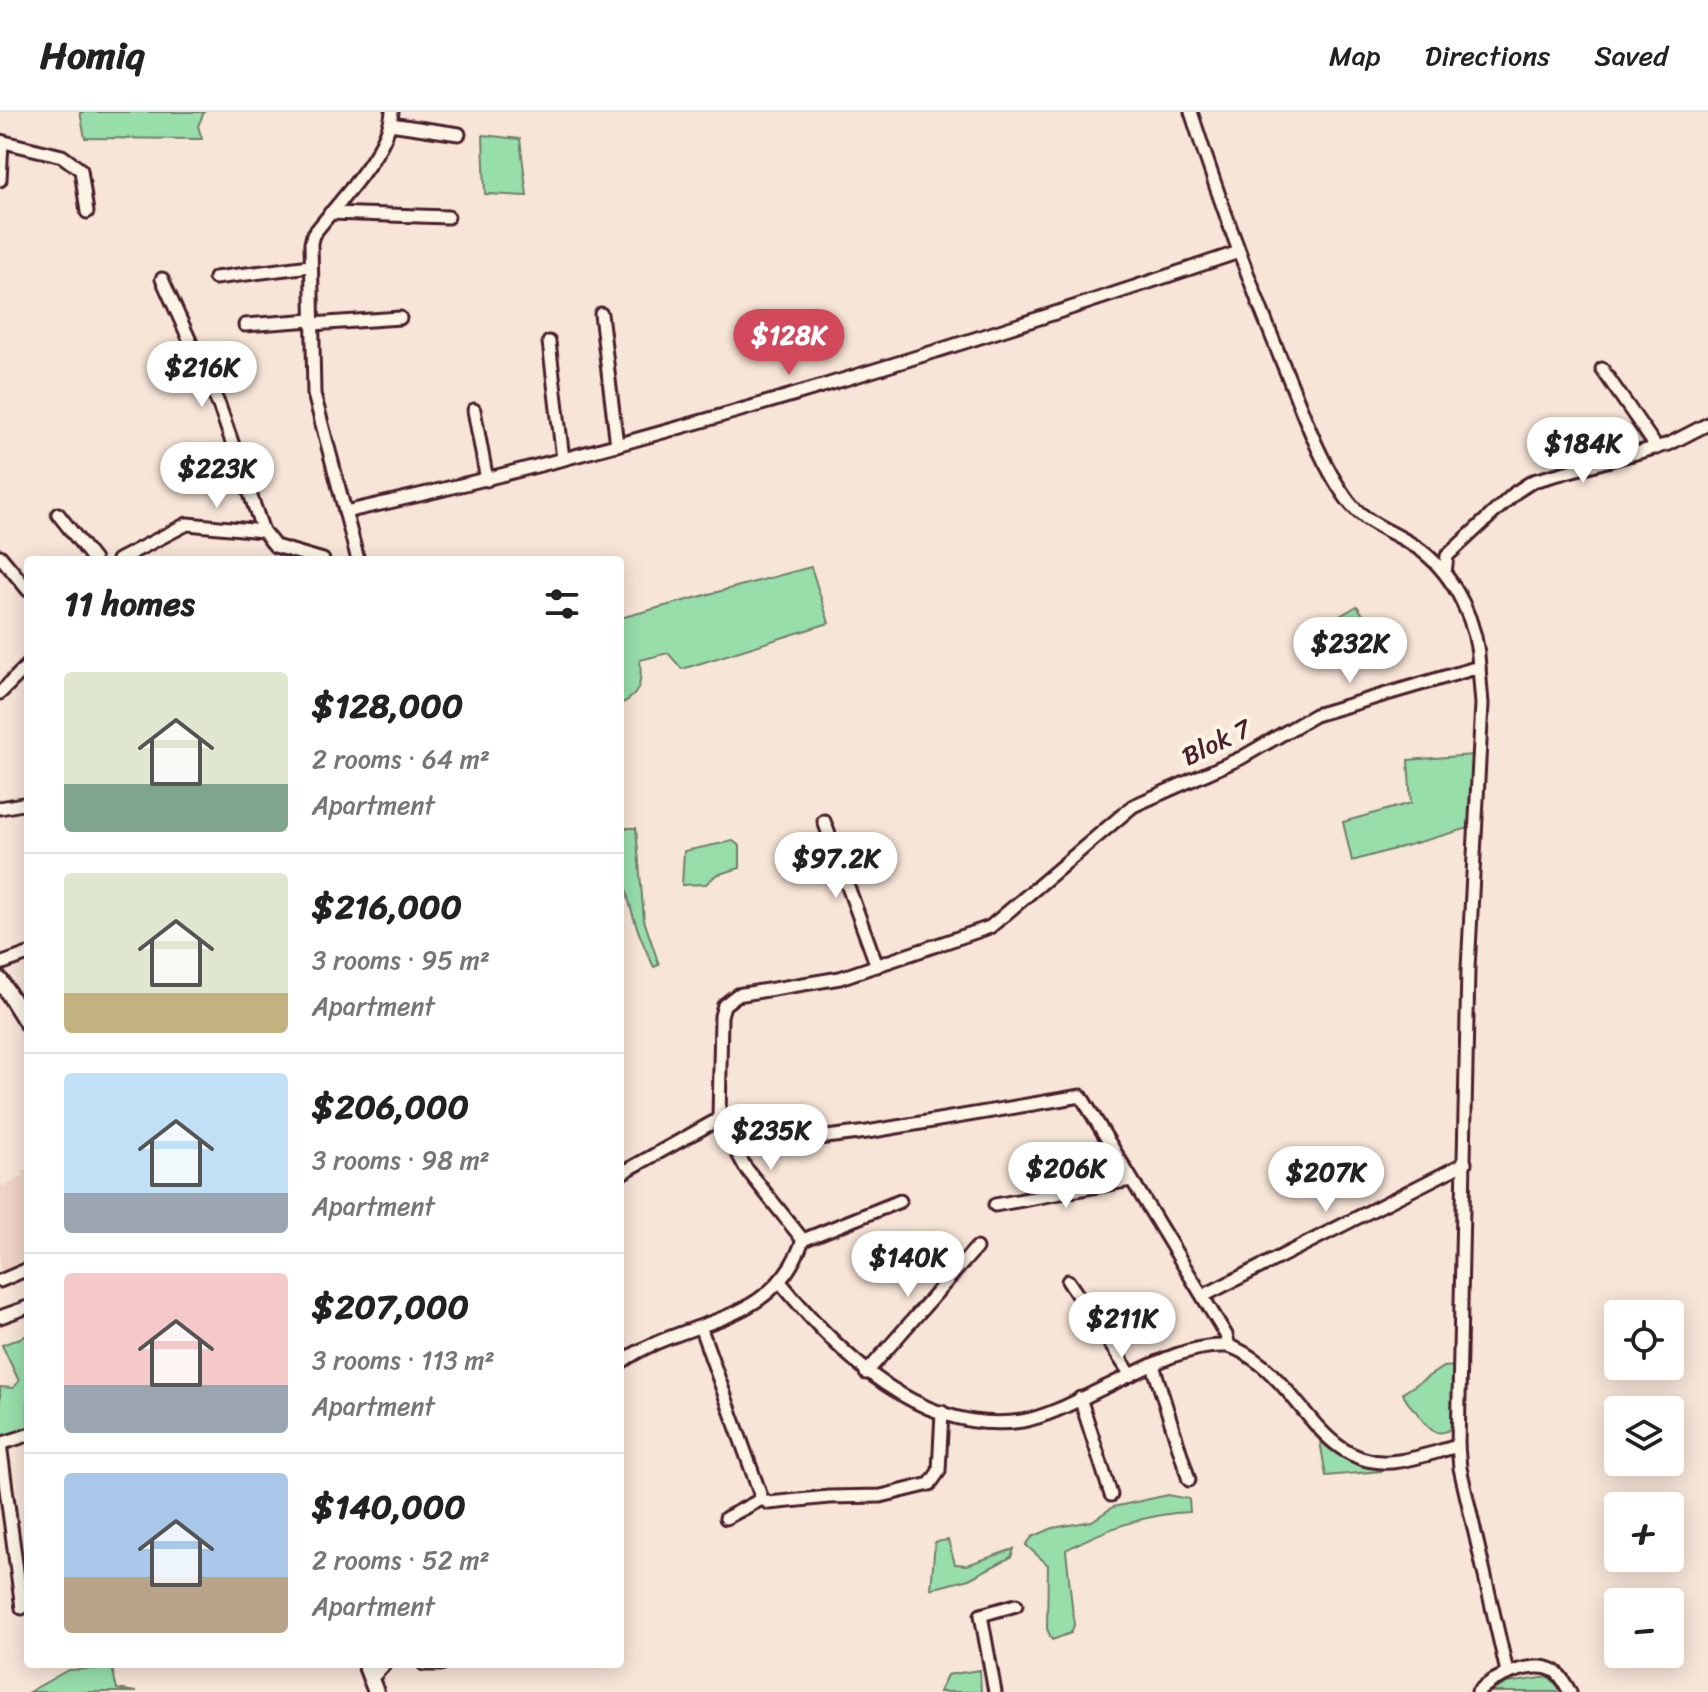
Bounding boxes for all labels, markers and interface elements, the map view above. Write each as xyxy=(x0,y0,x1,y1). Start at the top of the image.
text: Homiq xyxy=(40,22,144,89)
text: Map xyxy=(1329,31,1381,80)
text: Directions xyxy=(1425,31,1550,80)
text: Saved xyxy=(1594,31,1668,80)
pin: $128K xyxy=(733,309,845,377)
text: $128K xyxy=(751,312,827,358)
pin: $216K xyxy=(146,341,258,409)
text: $216K xyxy=(165,344,239,390)
pin: $184K xyxy=(1527,417,1639,485)
text: $184K xyxy=(1545,420,1621,466)
pin: $223K xyxy=(161,442,273,510)
text: $223K xyxy=(178,445,256,491)
text: 11 homes xyxy=(64,574,195,634)
icon: filters xyxy=(540,582,584,626)
pin: $232K xyxy=(1294,617,1406,685)
text: $232K xyxy=(1311,620,1389,666)
text: $128,000 xyxy=(312,676,463,736)
icon: home xyxy=(128,704,224,800)
street label: Blok 7 xyxy=(1173,705,1261,779)
text: 2 rooms · 64 m² xyxy=(312,736,490,782)
text: Apartment xyxy=(312,782,435,828)
pin: $97.2K xyxy=(771,832,901,900)
text: $97.2K xyxy=(793,835,879,881)
text: $216,000 xyxy=(312,877,462,937)
icon: home xyxy=(128,905,224,1001)
text: 3 rooms · 95 m² xyxy=(312,937,490,983)
text: Apartment xyxy=(312,983,435,1029)
text: $206,000 xyxy=(312,1077,469,1137)
pin: $235K xyxy=(715,1104,827,1172)
icon: home xyxy=(128,1105,224,1201)
text: $235K xyxy=(732,1107,810,1153)
text: 3 rooms · 98 m² xyxy=(312,1137,490,1183)
pin: $206K xyxy=(1010,1142,1122,1210)
text: $206K xyxy=(1026,1145,1106,1191)
pin: $207K xyxy=(1270,1146,1382,1214)
text: $207K xyxy=(1286,1149,1366,1195)
text: Apartment xyxy=(312,1183,435,1229)
pin: $140K xyxy=(852,1231,964,1299)
text: $140K xyxy=(869,1234,947,1280)
text: $207,000 xyxy=(312,1277,469,1337)
pin: $211K xyxy=(1066,1292,1178,1360)
text: $211K xyxy=(1087,1295,1157,1341)
map controls xyxy=(1604,1300,1684,1668)
button: locate xyxy=(1604,1300,1684,1380)
icon: home xyxy=(128,1305,224,1401)
text: 3 rooms · 113 m² xyxy=(312,1337,495,1383)
text: Apartment xyxy=(312,1383,435,1429)
button: layers xyxy=(1604,1396,1684,1476)
text: $140,000 xyxy=(312,1477,466,1537)
button: + xyxy=(1604,1492,1684,1572)
icon: home xyxy=(128,1505,224,1601)
text: 2 rooms · 52 m² xyxy=(312,1537,490,1583)
text: Apartment xyxy=(312,1583,435,1629)
button: − xyxy=(1604,1588,1684,1668)

